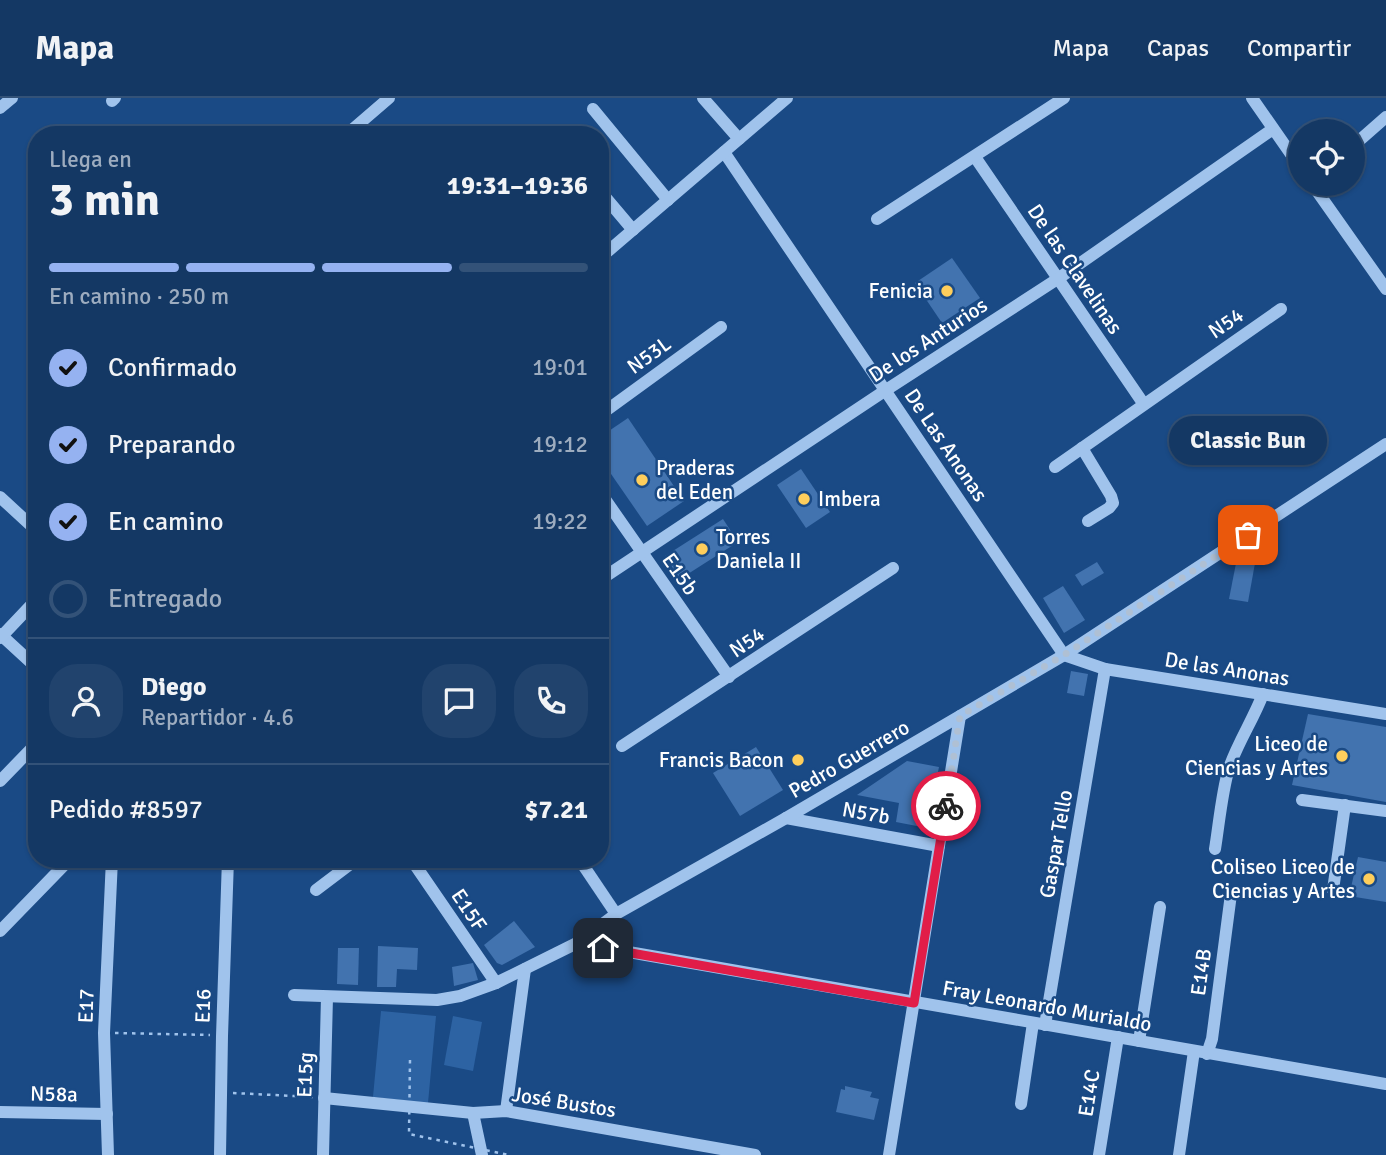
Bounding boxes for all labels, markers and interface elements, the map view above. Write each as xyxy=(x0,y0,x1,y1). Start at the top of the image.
text: Mapa xyxy=(35,28,114,69)
text: Mapa xyxy=(1053,33,1109,63)
text: Capas xyxy=(1147,33,1209,63)
text: Compartir xyxy=(1247,33,1351,63)
map controls xyxy=(1288,119,1365,196)
button: locate xyxy=(1288,119,1365,196)
text: Llega en xyxy=(49,145,132,174)
text: 19:31–19:36 xyxy=(447,170,588,202)
text: 3 min xyxy=(49,172,160,228)
street label: De las Clavelinas xyxy=(1022,199,1128,339)
place label: Fenicia xyxy=(869,278,933,304)
text: En camino · 250 m xyxy=(49,282,229,311)
marker: Fenicia xyxy=(939,283,955,299)
street label: De los Anturios xyxy=(864,292,992,388)
street label: N54 xyxy=(1203,302,1249,344)
street label: N53L xyxy=(622,330,676,380)
icon: check xyxy=(49,349,87,387)
text: Confirmado xyxy=(108,352,237,384)
text: 19:01 xyxy=(532,353,588,382)
street label: De Las Anonas xyxy=(899,384,993,506)
callout: Classic Bun xyxy=(1169,416,1327,465)
icon: check xyxy=(49,426,87,464)
text: Classic Bun xyxy=(1190,426,1306,455)
text: Preparando xyxy=(108,429,235,461)
text: 19:12 xyxy=(532,430,588,459)
place label: Praderas del Eden xyxy=(656,455,735,505)
marker: Praderas del Eden xyxy=(634,472,650,488)
place label: Imbera xyxy=(818,486,881,512)
marker: Imbera xyxy=(796,491,812,507)
icon: check xyxy=(49,503,87,541)
pin xyxy=(1218,505,1278,565)
text: En camino xyxy=(108,506,224,538)
text: 19:22 xyxy=(532,507,588,536)
icon: bag xyxy=(1229,516,1267,554)
place label: Torres Daniela II xyxy=(716,524,802,574)
marker: Torres Daniela II xyxy=(694,541,710,557)
street label: E15b xyxy=(656,548,704,600)
text: Entregado xyxy=(108,583,222,615)
street label: N54 xyxy=(724,621,770,663)
street label: De las Anonas xyxy=(1163,646,1291,692)
button: person xyxy=(49,664,123,738)
button: chat xyxy=(422,664,496,738)
button: phone xyxy=(514,664,588,738)
text: Diego xyxy=(141,671,207,703)
text: Repartidor · 4.6 xyxy=(141,703,294,732)
street label: Pedro Guerrero xyxy=(784,714,914,804)
place label: Liceo de Ciencias y Artes xyxy=(1185,731,1328,781)
place label: Francis Bacon xyxy=(659,747,784,773)
marker: Liceo de Ciencias y Artes xyxy=(1334,748,1350,764)
marker: Francis Bacon xyxy=(790,752,806,768)
courier xyxy=(911,771,981,841)
icon: bike xyxy=(927,787,965,825)
street label: Gaspar Tello xyxy=(1034,788,1078,900)
text: Pedido #8597 xyxy=(49,794,203,826)
text: $7.21 xyxy=(524,794,588,826)
street label: N57b xyxy=(840,796,892,830)
place label: Coliseo Liceo de Ciencias y Artes xyxy=(1211,854,1355,904)
marker: Coliseo Liceo de Ciencias y Artes xyxy=(1361,871,1377,887)
street label: E15F xyxy=(445,884,493,936)
pin xyxy=(573,918,633,978)
icon: home xyxy=(584,929,622,967)
street label: E14B xyxy=(1185,947,1217,997)
street label: Fray Leonardo Murialdo xyxy=(940,975,1154,1037)
street label: E17 xyxy=(72,988,100,1024)
street label: E16 xyxy=(189,988,217,1024)
street label: E15g xyxy=(291,1052,319,1098)
street label: E14C xyxy=(1072,1068,1106,1118)
street label: N58a xyxy=(30,1081,78,1107)
street label: José Bustos xyxy=(510,1081,618,1123)

